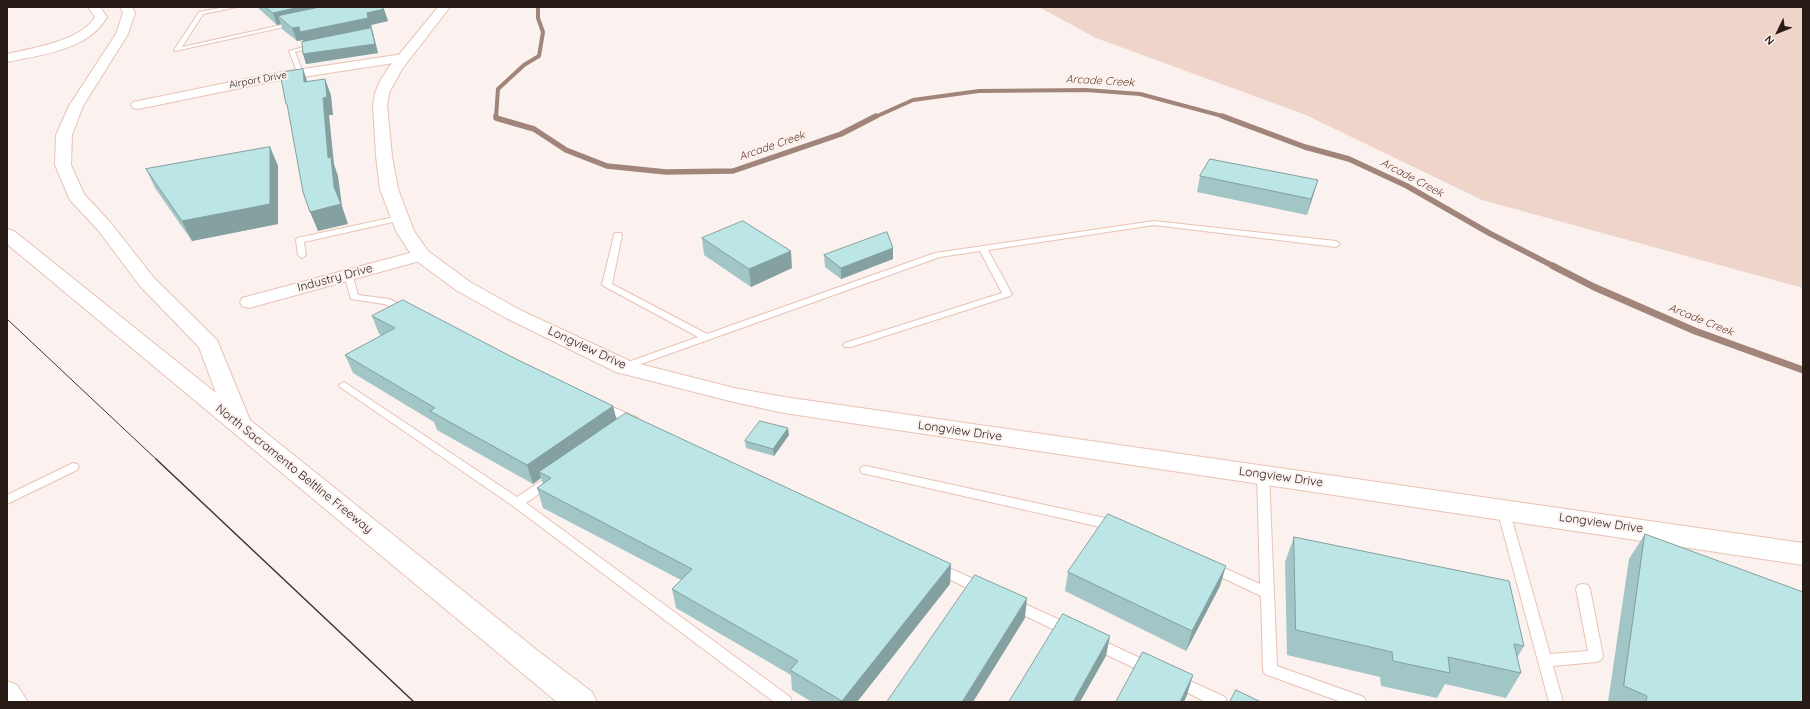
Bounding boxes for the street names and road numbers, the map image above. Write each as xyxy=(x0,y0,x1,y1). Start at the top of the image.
street label: Airport Drive xyxy=(228,69,288,91)
street label: Industry Drive xyxy=(296,261,374,295)
street label: Longview Drive xyxy=(545,324,629,372)
street label: North Sacramento Beltline Freeway xyxy=(213,401,375,537)
street label: Longview Drive xyxy=(917,418,1003,444)
street label: Longview Drive xyxy=(1238,464,1324,490)
street label: Longview Drive xyxy=(1558,510,1644,536)

